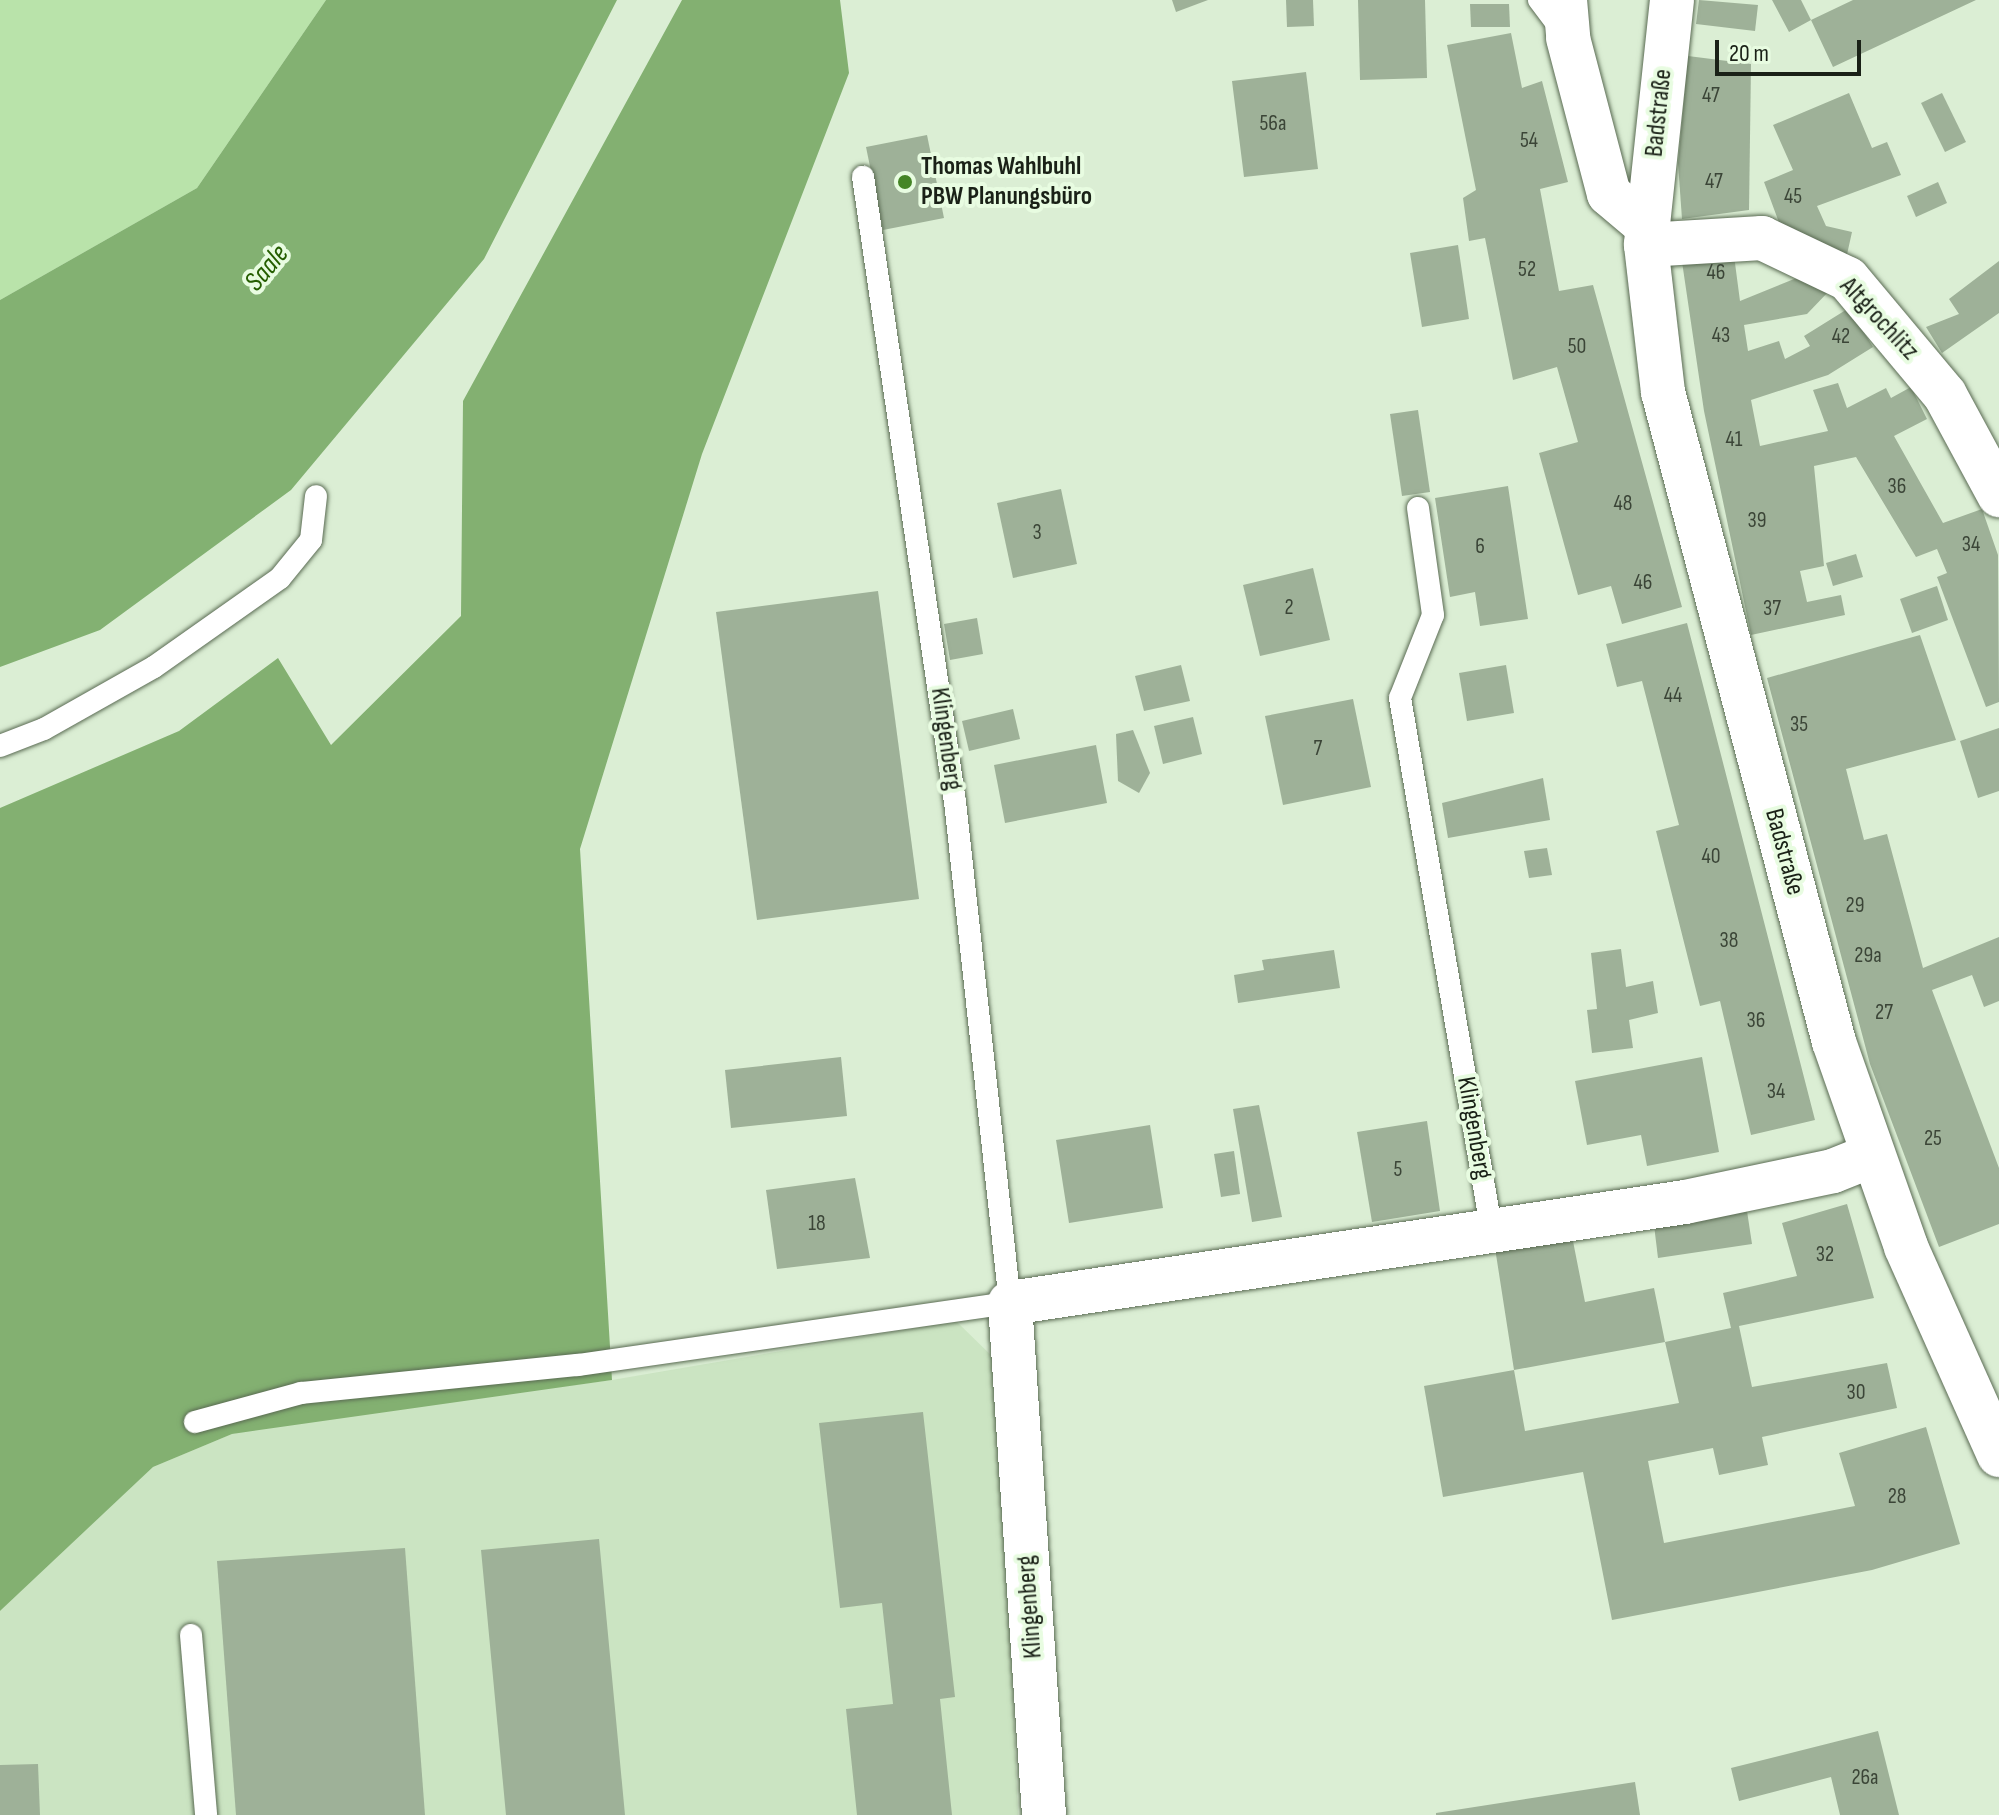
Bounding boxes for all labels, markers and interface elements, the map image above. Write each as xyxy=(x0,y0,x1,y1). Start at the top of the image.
scale bar xyxy=(1719,24,1865,74)
text: 20 m xyxy=(1729,39,1769,68)
street label: Badstraße xyxy=(1639,68,1679,158)
house number: 47 xyxy=(1702,83,1720,109)
house number: 56a xyxy=(1260,111,1286,137)
house number: 54 xyxy=(1520,128,1538,154)
place label: Thomas Wahlbuhl PBW Planungsbüro xyxy=(921,151,1092,212)
house number: 47 xyxy=(1705,169,1723,195)
marker: Thomas Wahlbuhl PBW Planungsbüro xyxy=(896,173,914,191)
house number: 45 xyxy=(1784,184,1802,210)
water label: Saale xyxy=(238,238,296,298)
house number: 52 xyxy=(1518,257,1536,283)
house number: 46 xyxy=(1707,260,1725,286)
street label: Altgrochlitz xyxy=(1833,271,1925,367)
house number: 43 xyxy=(1712,323,1730,349)
house number: 42 xyxy=(1832,324,1850,350)
house number: 50 xyxy=(1568,334,1586,360)
house number: 41 xyxy=(1726,427,1742,453)
house number: 36 xyxy=(1888,474,1906,500)
house number: 48 xyxy=(1614,491,1632,517)
house number: 39 xyxy=(1748,508,1766,534)
house number: 3 xyxy=(1032,520,1042,546)
house number: 34 xyxy=(1962,532,1980,558)
house number: 6 xyxy=(1475,534,1485,560)
house number: 46 xyxy=(1634,570,1652,596)
house number: 2 xyxy=(1284,595,1294,621)
house number: 37 xyxy=(1763,596,1781,622)
house number: 44 xyxy=(1664,683,1682,709)
street label: Klingenberg xyxy=(923,686,969,792)
house number: 35 xyxy=(1790,712,1808,738)
house number: 7 xyxy=(1314,736,1322,762)
street label: Badstraße xyxy=(1758,805,1810,899)
house number: 40 xyxy=(1701,844,1721,870)
house number: 29 xyxy=(1846,893,1864,919)
house number: 38 xyxy=(1720,928,1738,954)
house number: 29a xyxy=(1854,943,1882,969)
house number: 27 xyxy=(1875,1000,1893,1026)
house number: 36 xyxy=(1747,1008,1765,1034)
street label: Klingenberg xyxy=(1450,1074,1498,1182)
house number: 34 xyxy=(1767,1079,1785,1105)
house number: 25 xyxy=(1924,1126,1942,1152)
house number: 5 xyxy=(1394,1157,1402,1183)
house number: 18 xyxy=(808,1211,826,1237)
house number: 32 xyxy=(1816,1242,1834,1268)
house number: 30 xyxy=(1846,1380,1866,1406)
house number: 28 xyxy=(1888,1484,1906,1510)
street label: Klingenberg xyxy=(1011,1554,1049,1660)
house number: 26a xyxy=(1851,1765,1879,1791)

